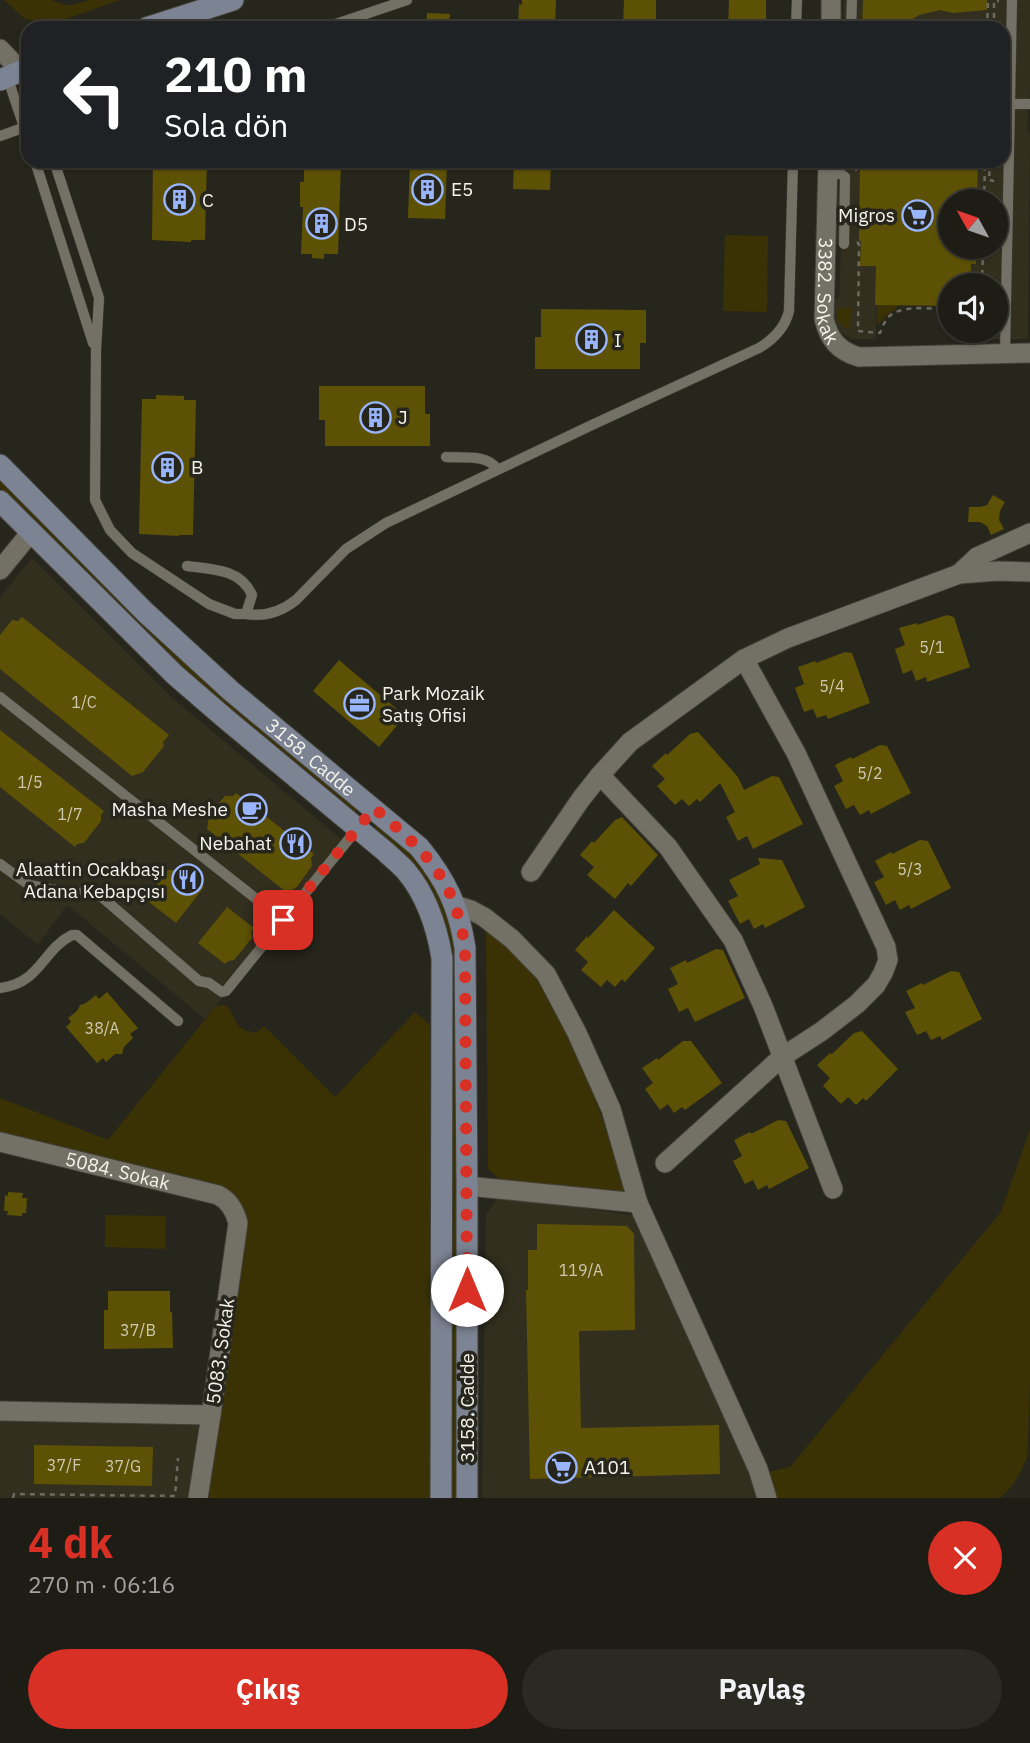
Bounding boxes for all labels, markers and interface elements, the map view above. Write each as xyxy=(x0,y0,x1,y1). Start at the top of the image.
text: 210 m xyxy=(164,42,308,105)
icon: left xyxy=(49,49,140,140)
text: Sola dön xyxy=(164,104,289,146)
building icon: E5 xyxy=(411,172,445,206)
place label: E5 xyxy=(451,177,473,201)
building icon: C xyxy=(162,183,196,217)
place label: C xyxy=(202,188,214,212)
north arrow xyxy=(938,189,1008,259)
map controls xyxy=(938,189,1008,343)
supermarket icon: Migros xyxy=(901,198,935,232)
place label: Migros xyxy=(838,203,895,227)
building icon: D5 xyxy=(304,207,338,241)
place label: D5 xyxy=(344,212,368,236)
street label: 3382. Sokak xyxy=(811,237,844,349)
button: sound xyxy=(938,273,1008,343)
building icon: I xyxy=(574,323,608,357)
place label: I xyxy=(614,328,622,352)
building icon: J xyxy=(358,400,392,434)
place label: J xyxy=(398,405,408,429)
building icon: B xyxy=(151,450,185,484)
place label: B xyxy=(191,455,203,479)
house number: 5/1 xyxy=(919,637,945,657)
house number: 5/4 xyxy=(819,676,845,696)
place label: Park Mozaik Satış Ofisi xyxy=(382,681,485,727)
office icon: Park Mozaik Satış Ofisi xyxy=(342,687,376,721)
house number: 1/C xyxy=(71,692,97,712)
street label: 3158. Cadde xyxy=(261,713,361,802)
house number: 5/2 xyxy=(857,763,883,783)
house number: 1/5 xyxy=(17,772,43,792)
cafe icon: Masha Meshe xyxy=(234,792,268,826)
place label: Masha Meshe xyxy=(111,797,228,821)
house number: 1/7 xyxy=(57,804,83,824)
restaurant icon: Nebahat xyxy=(278,826,312,860)
place label: Nebahat xyxy=(199,831,272,855)
place label: Alaattin Ocakbaşı Adana Kebapçısı xyxy=(16,857,165,903)
house number: 5/3 xyxy=(897,859,923,879)
restaurant icon: Alaattin Ocakbaşı Adana Kebapçısı xyxy=(171,863,205,897)
pin xyxy=(253,890,313,950)
icon: arrive xyxy=(264,901,302,939)
house number: 38/A xyxy=(85,1018,119,1038)
street label: 5084. Sokak xyxy=(63,1146,172,1195)
position arrow xyxy=(430,1253,504,1327)
house number: 119/A xyxy=(559,1260,603,1280)
street label: 5083. Sokak xyxy=(201,1296,239,1406)
house number: 37/B xyxy=(120,1320,156,1340)
street label: 3158. Cadde xyxy=(455,1353,479,1463)
supermarket icon: A101 xyxy=(544,1450,578,1484)
house number: 37/F xyxy=(47,1455,81,1475)
place label: A101 xyxy=(584,1455,630,1479)
house number: 37/G xyxy=(105,1456,141,1476)
text: 4 dk xyxy=(28,1515,113,1570)
button: close xyxy=(928,1521,1002,1595)
text: 270 m · 06:16 xyxy=(28,1569,175,1599)
button: Çıkış xyxy=(28,1649,508,1729)
button: Paylaş xyxy=(522,1649,1002,1729)

